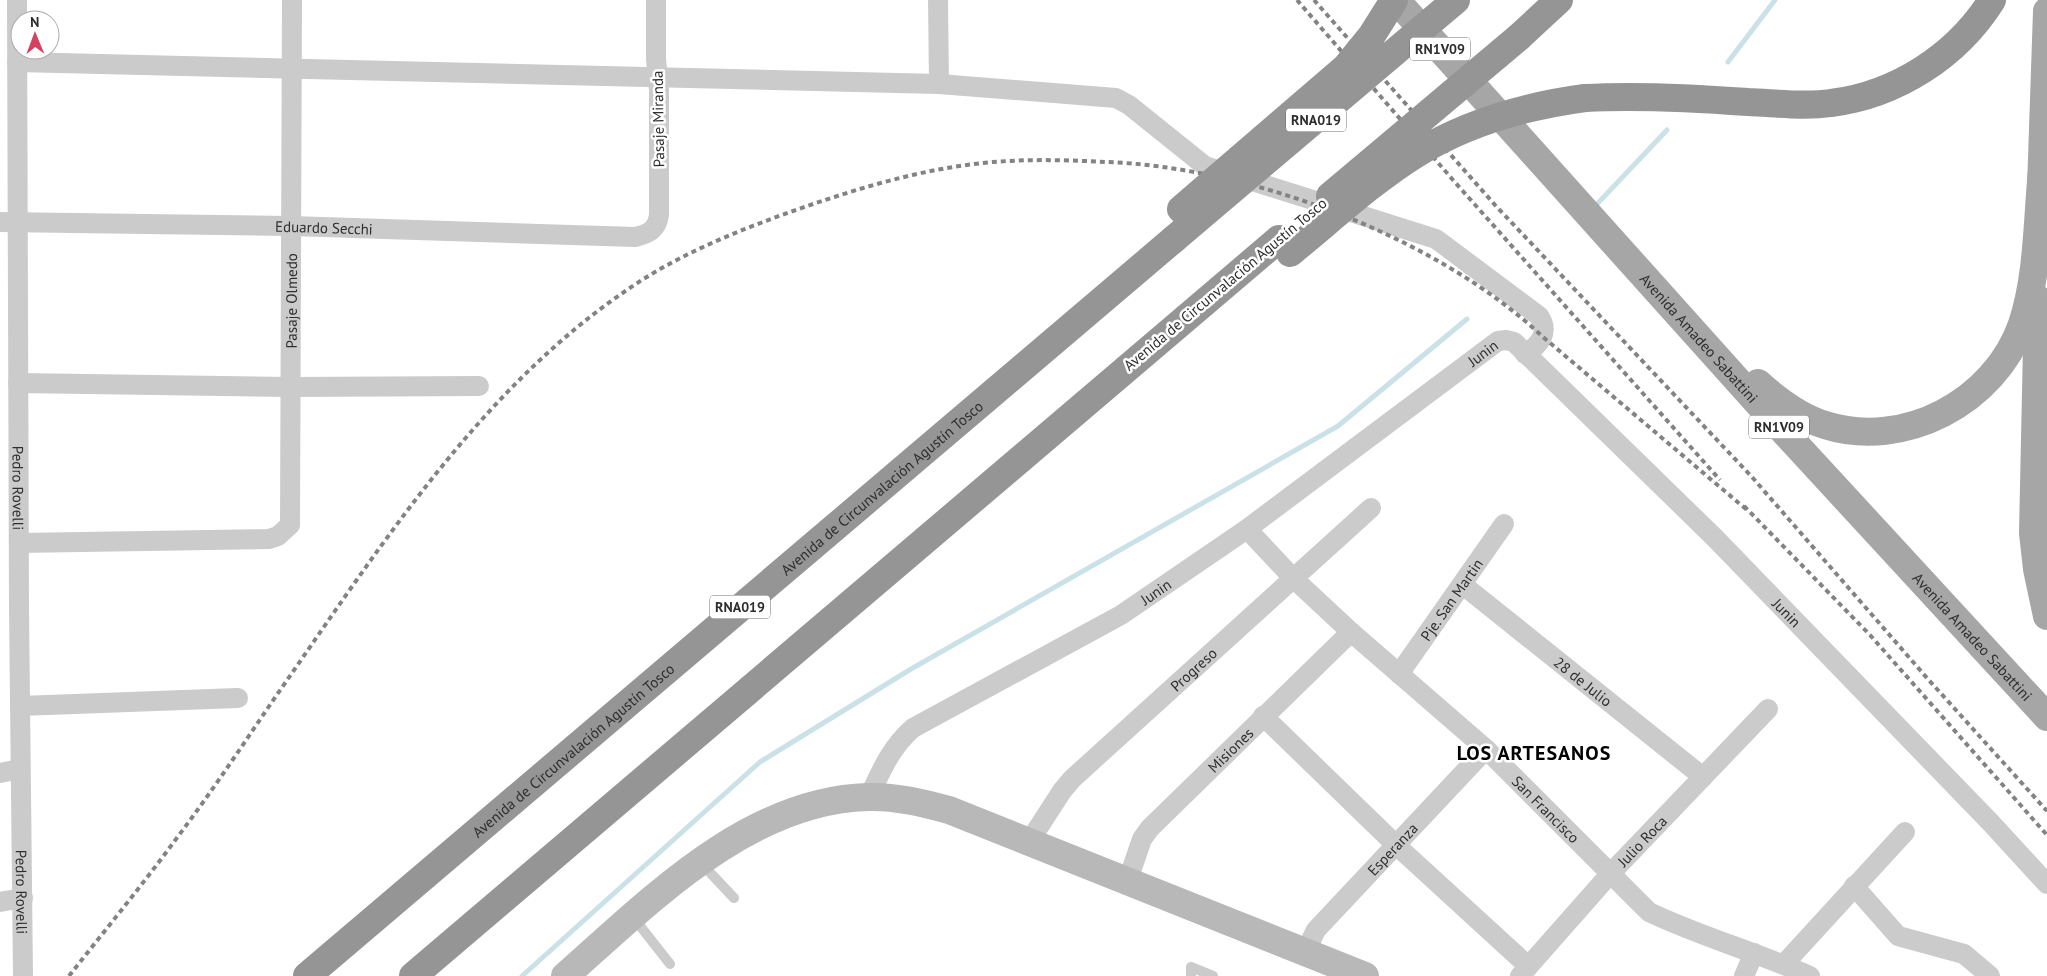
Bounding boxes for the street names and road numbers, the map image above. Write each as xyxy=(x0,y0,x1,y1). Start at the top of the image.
road number: RN1V09 xyxy=(1410,38,1470,61)
street label: Pasaje Miranda xyxy=(648,70,668,168)
road number: RNA019 xyxy=(1286,108,1346,132)
street label: Avenida de Circunvalación Agustín Tosco xyxy=(1120,193,1330,375)
street label: Eduardo Secchi xyxy=(275,216,373,238)
street label: Pasaje Olmedo xyxy=(281,253,301,349)
street label: Avenida Amadeo Sabattini xyxy=(1636,269,1762,407)
street label: Junin xyxy=(1463,335,1501,371)
street label: Avenida de Circunvalación Agustín Tosco xyxy=(776,396,987,579)
road number: RN1V09 xyxy=(1749,416,1809,438)
street label: Pedro Rovelli xyxy=(9,446,28,530)
street label: Pje. San Martin xyxy=(1416,555,1486,644)
street label: Avenida Amadeo Sabattini xyxy=(1909,568,2037,705)
street label: Junin xyxy=(1136,574,1174,609)
street label: Junin xyxy=(1768,593,1805,631)
road number: RNA019 xyxy=(710,596,770,618)
street label: Progreso xyxy=(1166,643,1220,695)
street label: 28 de Julio xyxy=(1550,652,1616,710)
street label: Avenida de Circunvalación Agustín Tosco xyxy=(468,659,678,841)
street label: Misiones xyxy=(1203,723,1257,776)
street label: San Francisco xyxy=(1508,771,1584,847)
street label: Julio Roca xyxy=(1612,811,1671,871)
street label: Esperanza xyxy=(1363,819,1421,879)
street label: Pedro Rovelli xyxy=(12,850,32,934)

